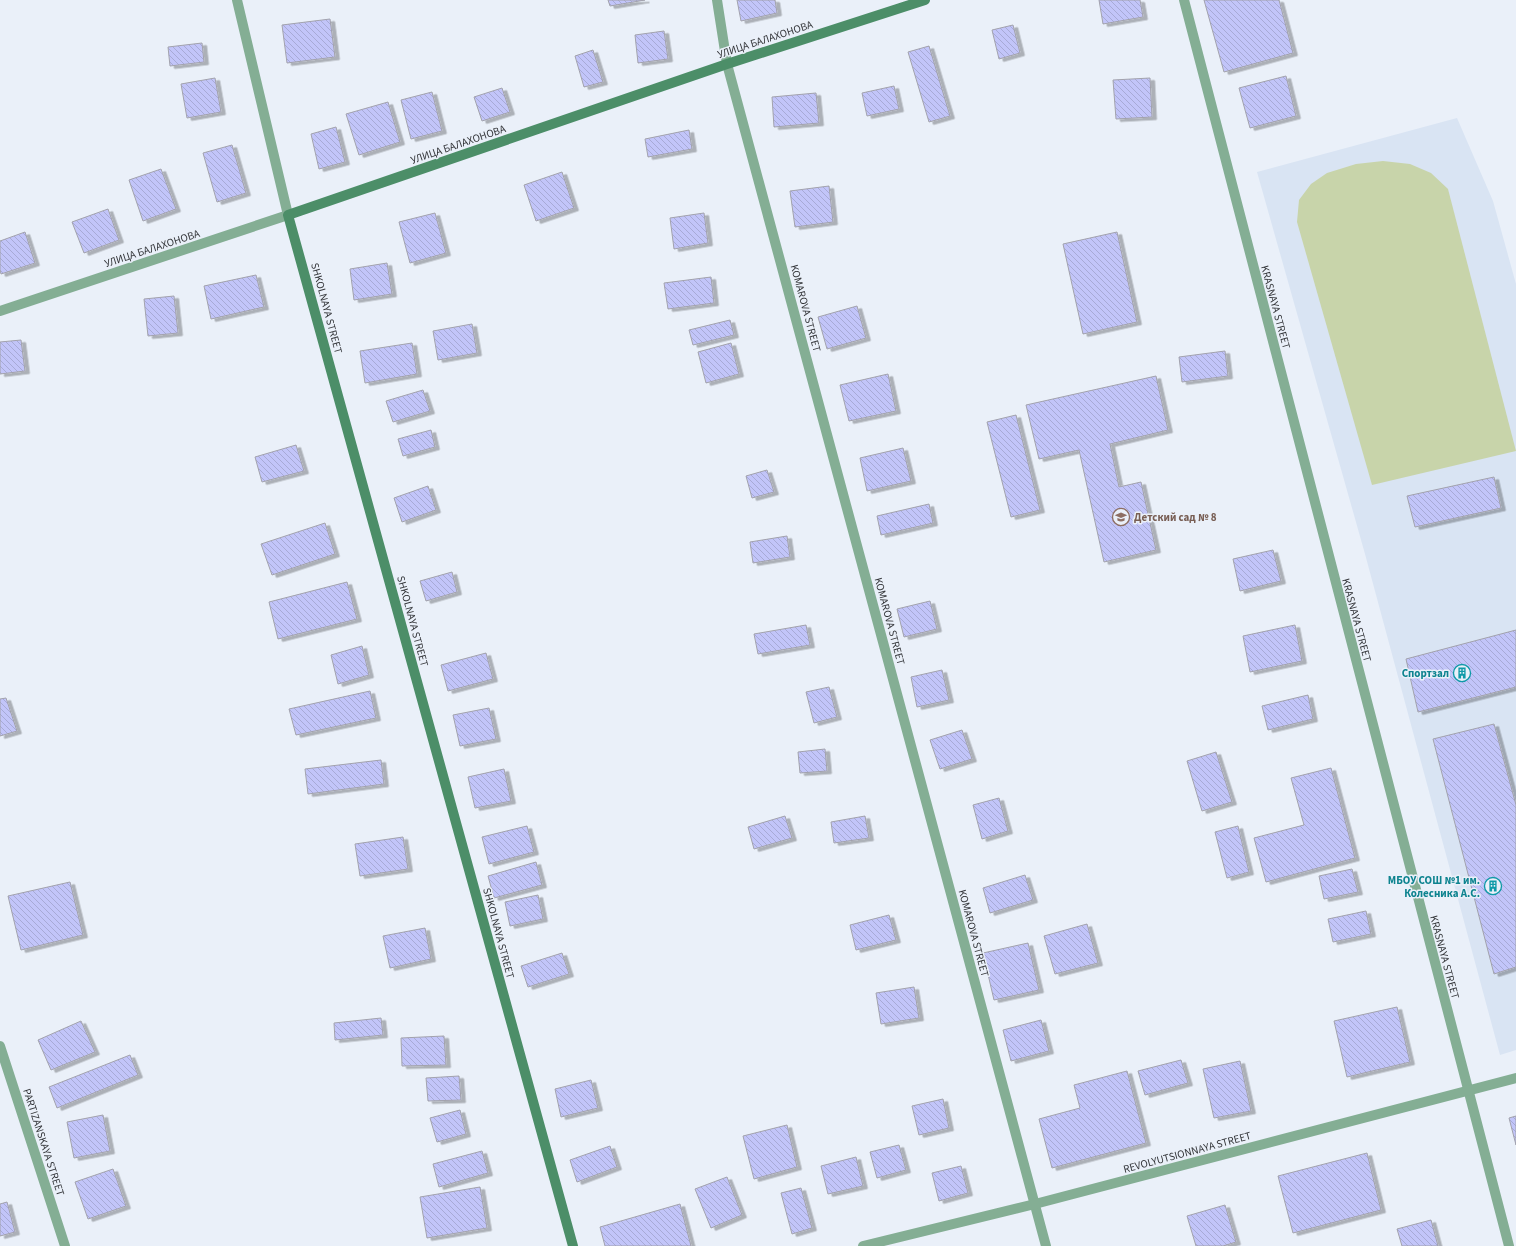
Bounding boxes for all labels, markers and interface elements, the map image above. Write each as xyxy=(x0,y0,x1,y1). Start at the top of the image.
street label: УЛИЦА БАЛАХОНОВА xyxy=(716,17,815,62)
street label: УЛИЦА БАЛАХОНОВА xyxy=(409,121,508,168)
street label: УЛИЦА БАЛАХОНОВА xyxy=(103,226,202,271)
street label: SHKOLNAYA STREET xyxy=(307,261,346,355)
street label: KOMAROVA STREET xyxy=(787,263,824,354)
street label: KRASNAYA STREET xyxy=(1257,264,1294,351)
school or university icon: Детский сад № 8 xyxy=(1111,507,1131,527)
place label: Детский сад № 8 xyxy=(1134,510,1217,525)
street label: SHKOLNAYA STREET xyxy=(393,574,432,668)
street label: KOMAROVA STREET xyxy=(871,576,908,667)
street label: KRASNAYA STREET xyxy=(1338,577,1375,664)
building icon: Спортзал xyxy=(1452,663,1472,683)
place label: Спортзал xyxy=(1402,666,1449,681)
place label: МБОУ СОШ №1 им. Колесника А.С. xyxy=(1388,873,1480,901)
building icon: МБОУ СОШ №1 им. Колесника А.С. xyxy=(1483,876,1503,896)
street label: SHKOLNAYA STREET xyxy=(479,886,518,980)
street label: KOMAROVA STREET xyxy=(955,888,992,979)
street label: KRASNAYA STREET xyxy=(1426,914,1463,1001)
street label: PARTIZANSKAYA STREET xyxy=(19,1087,68,1198)
street label: REVOLYUTSIONNAYA STREET xyxy=(1122,1128,1253,1177)

